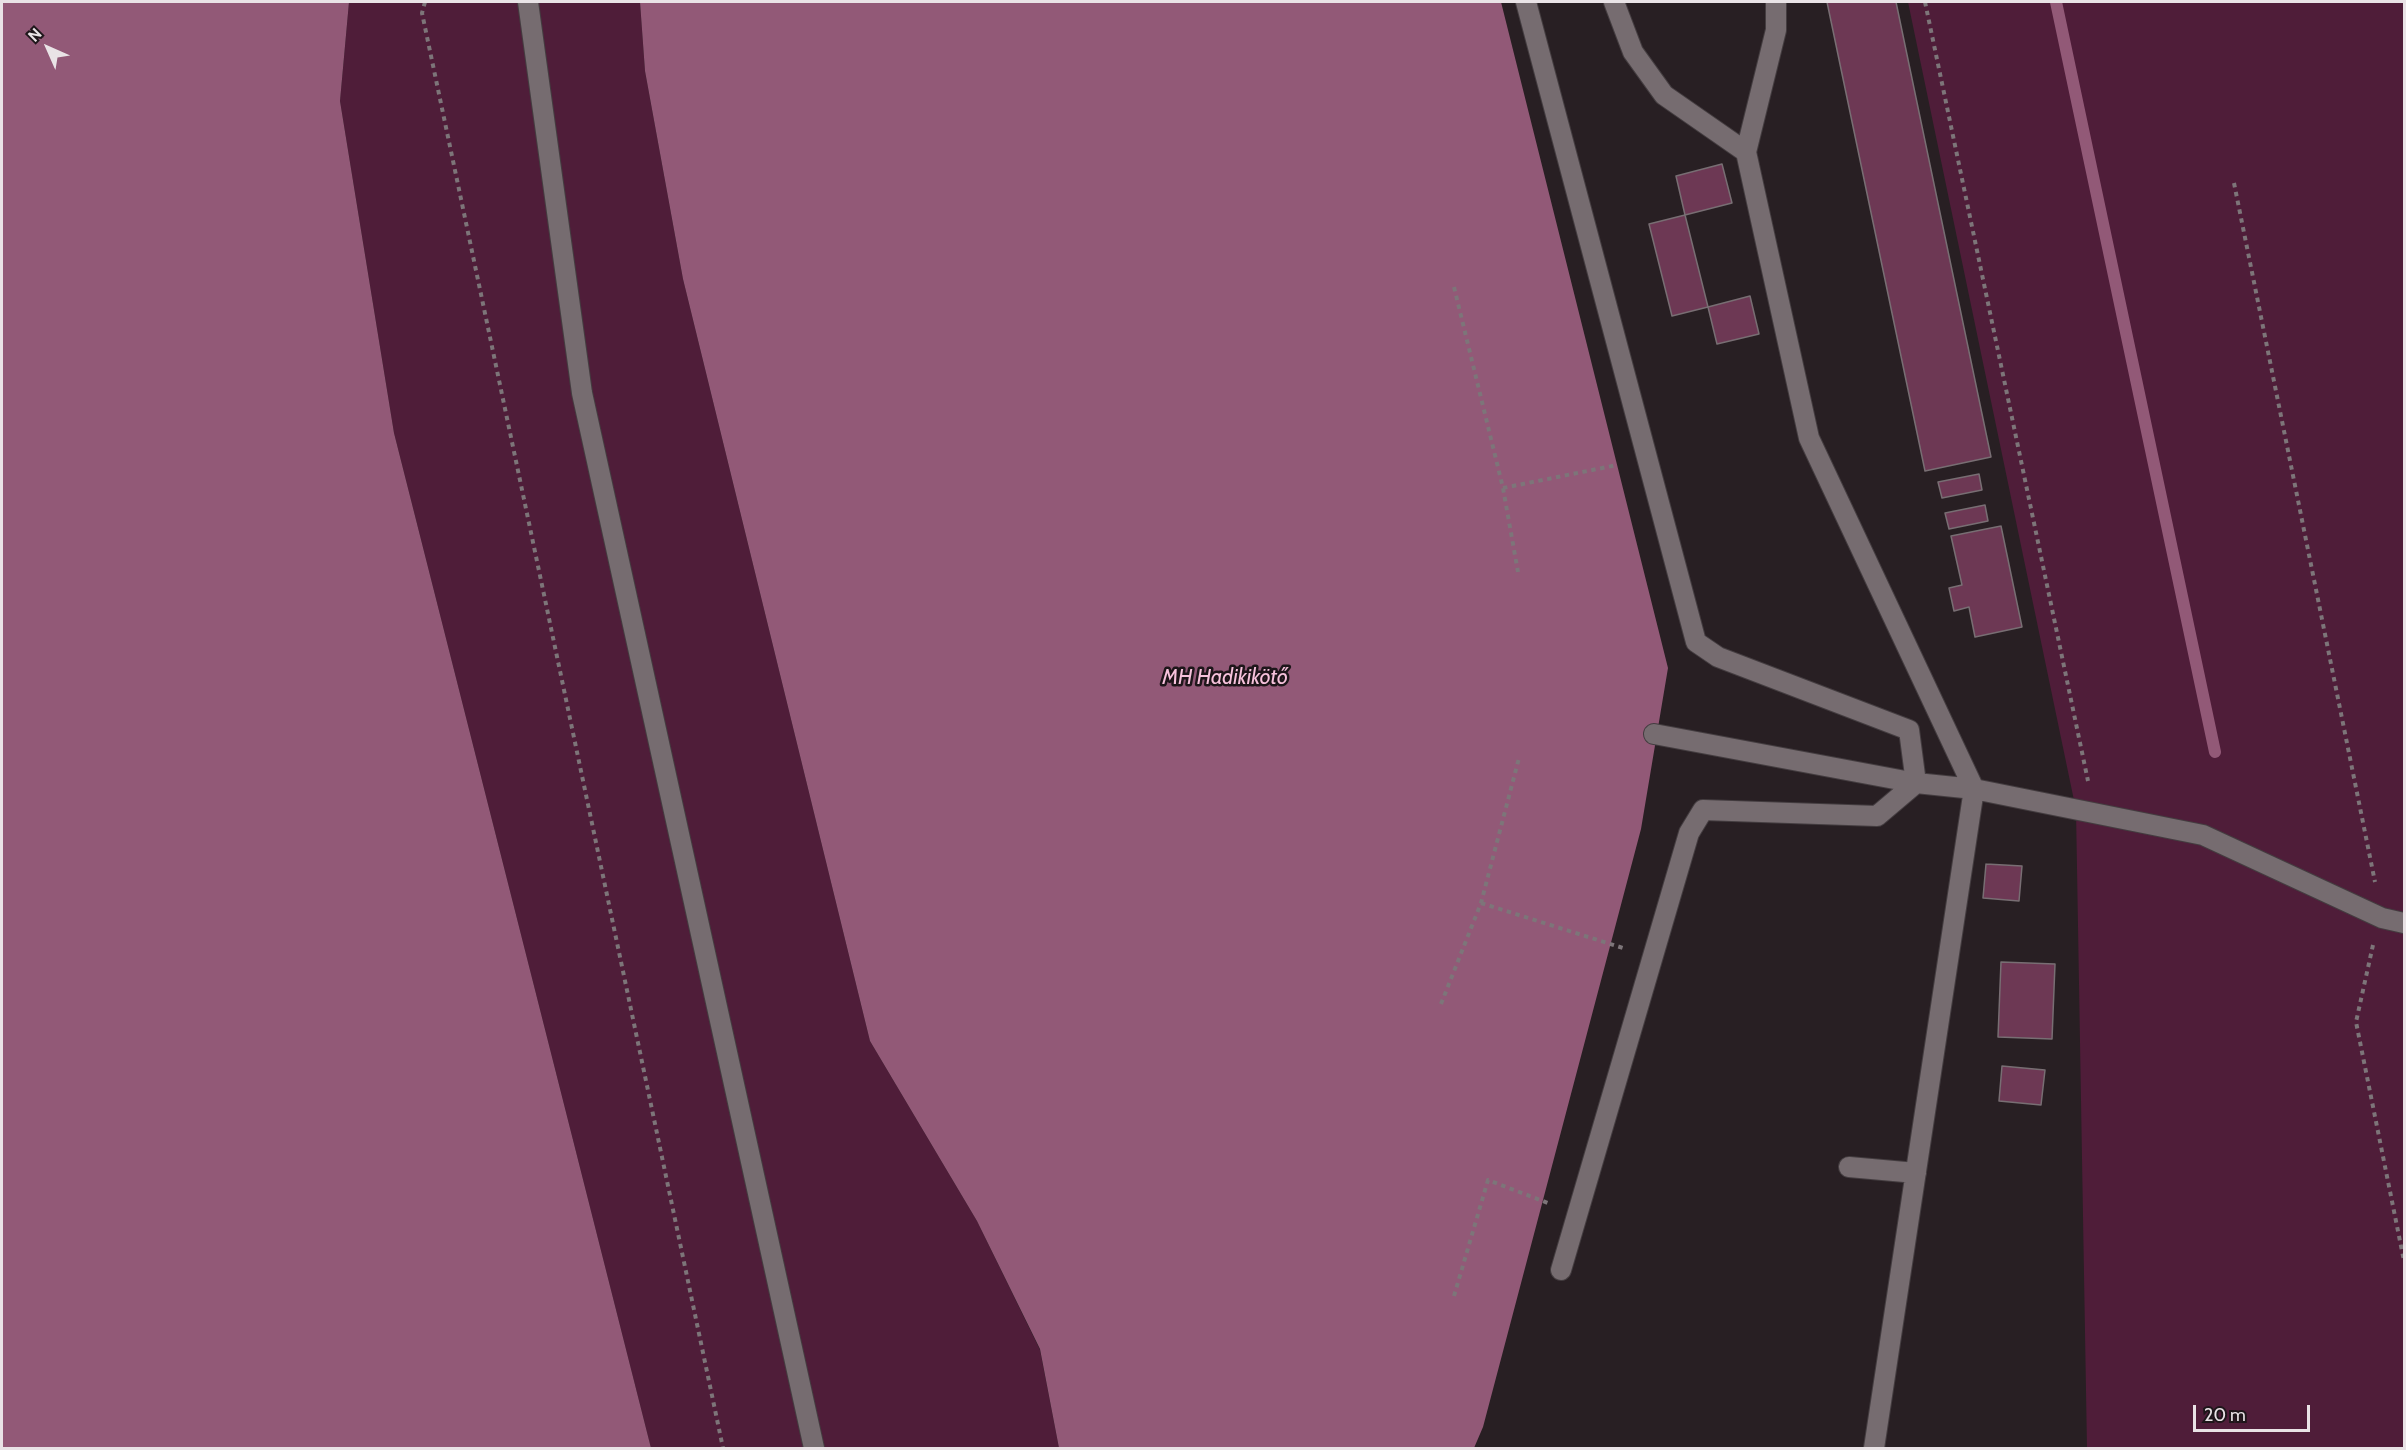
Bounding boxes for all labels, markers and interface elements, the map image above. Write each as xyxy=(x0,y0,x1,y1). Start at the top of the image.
north arrow xyxy=(18,18,78,78)
text: N xyxy=(24,24,46,46)
water label: MH Hadikikötő xyxy=(1162,665,1288,691)
scale bar xyxy=(2196,1393,2313,1431)
text: 20 m xyxy=(2204,1404,2246,1426)

